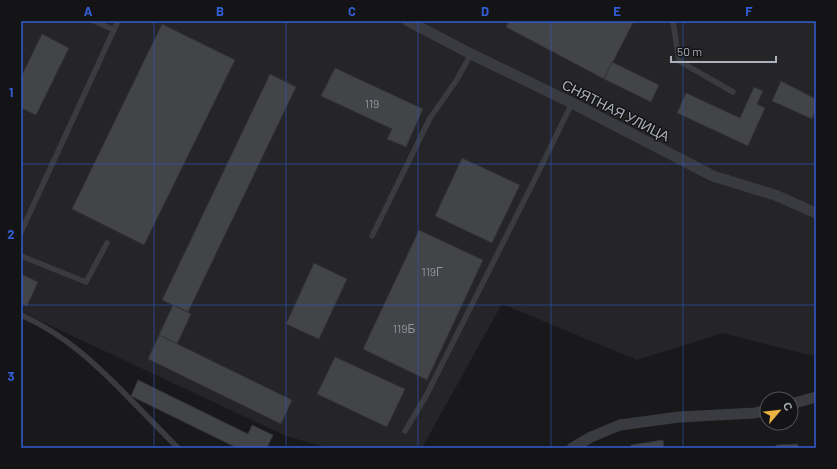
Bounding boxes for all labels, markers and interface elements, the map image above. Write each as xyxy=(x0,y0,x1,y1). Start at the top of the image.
text: A xyxy=(84,3,93,19)
text: B xyxy=(216,3,224,19)
text: C xyxy=(348,3,356,19)
text: D xyxy=(481,3,489,19)
text: E xyxy=(613,3,621,19)
text: F xyxy=(745,3,753,19)
scale bar xyxy=(671,38,776,64)
text: 50 m xyxy=(677,44,702,58)
street label: СНЯТНАЯ УЛИЦА xyxy=(559,75,673,145)
text: 1 xyxy=(9,84,13,100)
house number: 119 xyxy=(365,96,379,110)
text: 2 xyxy=(7,226,15,242)
house number: 119Г xyxy=(421,264,443,278)
house number: 119Б xyxy=(393,321,415,335)
text: 3 xyxy=(7,368,15,384)
north arrow xyxy=(759,391,799,431)
text: С xyxy=(781,400,796,413)

